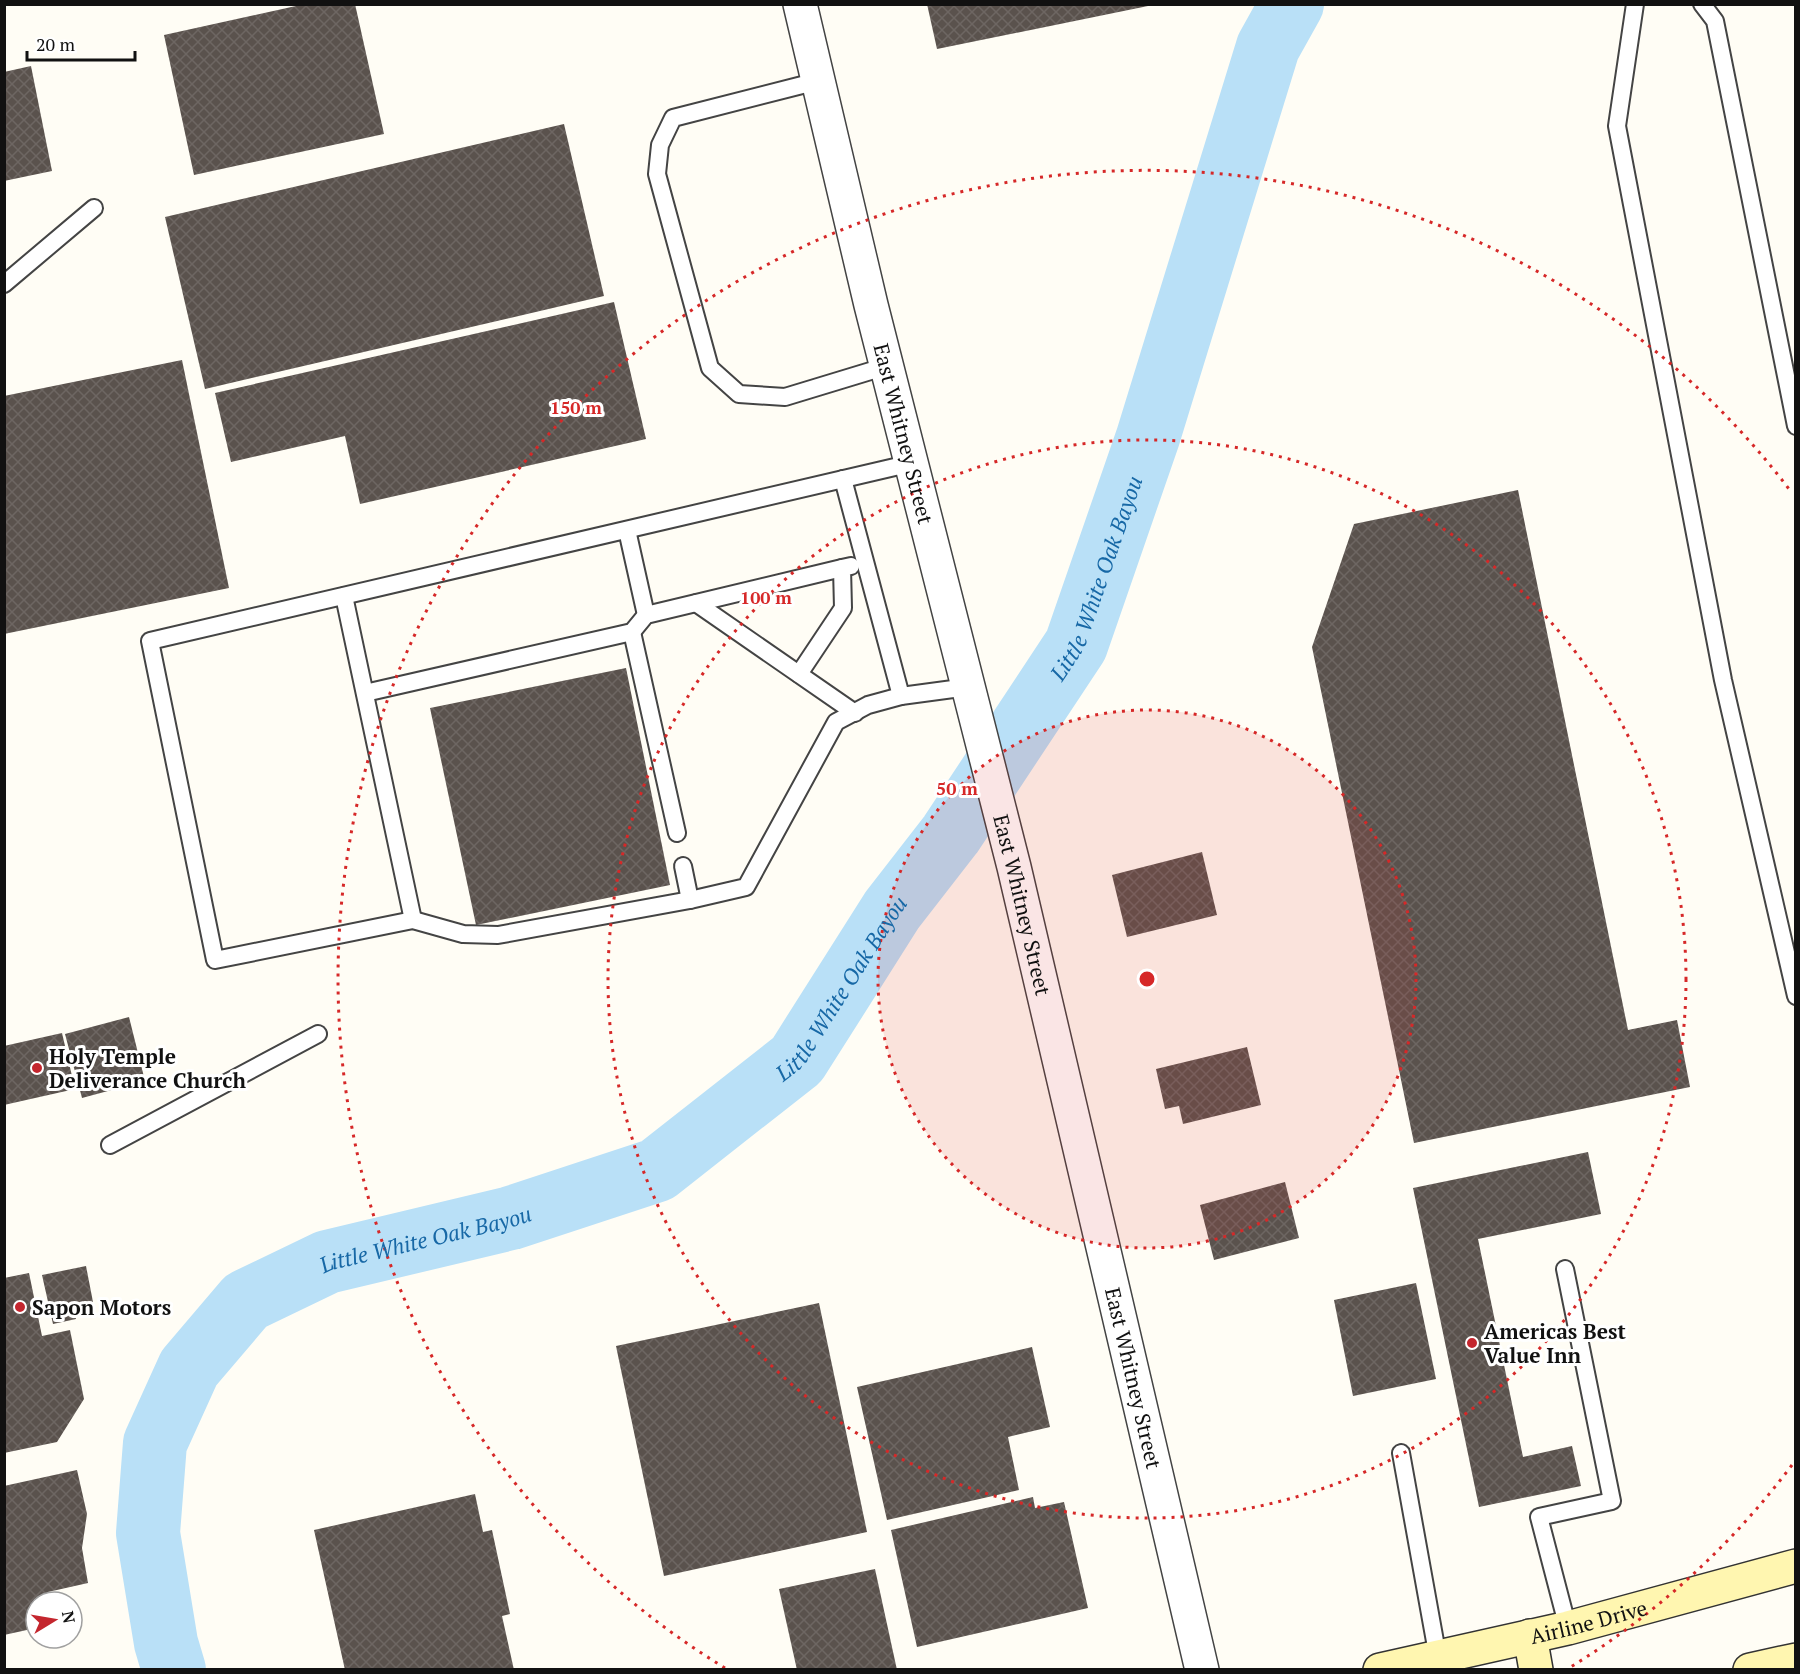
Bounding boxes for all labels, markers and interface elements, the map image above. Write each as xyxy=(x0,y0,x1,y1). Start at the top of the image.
scale bar xyxy=(27,24,135,62)
text: 20 m xyxy=(36,32,76,56)
street label: East Whitney Street xyxy=(867,340,940,527)
text: 150 m xyxy=(550,395,602,419)
water label: Little White Oak Bayou xyxy=(1042,472,1148,686)
text: 100 m xyxy=(740,585,792,609)
text: 50 m xyxy=(936,776,978,800)
street label: East Whitney Street xyxy=(987,811,1058,998)
water label: Little White Oak Bayou xyxy=(768,889,913,1087)
centre of rings xyxy=(1137,969,1157,989)
place label: Holy Temple Deliverance Church xyxy=(49,1042,246,1094)
marker: Holy Temple Deliverance Church xyxy=(30,1061,44,1075)
water label: Little White Oak Bayou xyxy=(313,1198,535,1279)
street label: East Whitney Street xyxy=(1099,1285,1168,1472)
place label: Sapon Motors xyxy=(32,1293,171,1321)
marker: Sapon Motors xyxy=(13,1300,27,1314)
place label: Americas Best Value Inn xyxy=(1484,1317,1626,1369)
marker: Americas Best Value Inn xyxy=(1465,1336,1479,1350)
north arrow xyxy=(24,1590,84,1650)
street label: Airline Drive xyxy=(1527,1593,1650,1650)
text: N xyxy=(57,1609,81,1625)

